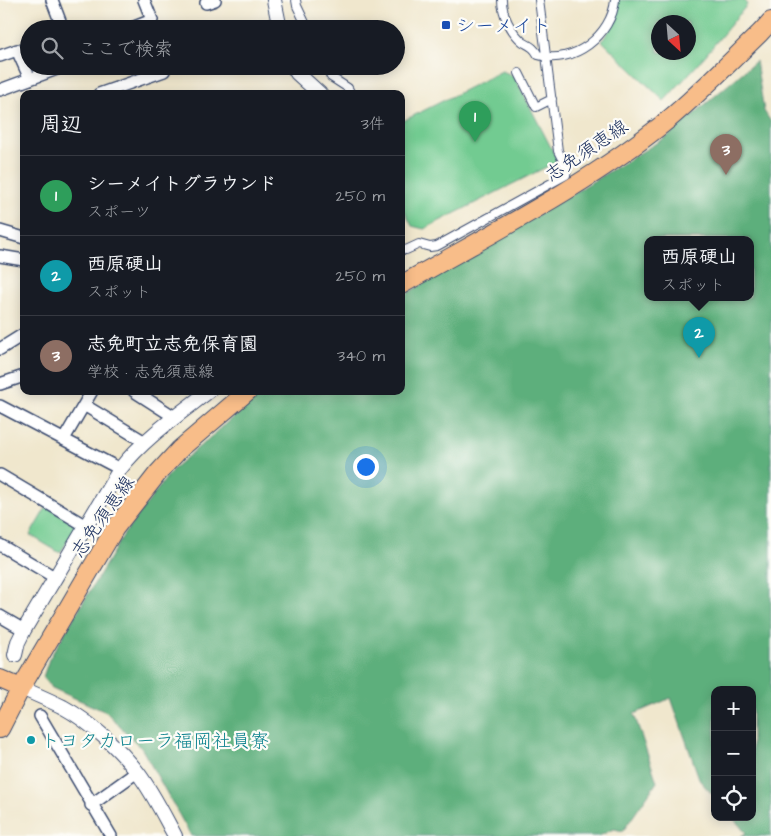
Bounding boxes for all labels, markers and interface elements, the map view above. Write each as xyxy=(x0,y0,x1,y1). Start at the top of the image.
place label: シーメイト xyxy=(456,13,551,40)
north arrow xyxy=(651,15,696,60)
marker: シーメイト xyxy=(440,19,452,31)
search box xyxy=(20,20,405,75)
icon: search xyxy=(38,34,66,62)
text: ここで検索 xyxy=(78,36,173,63)
pin: 1 xyxy=(459,101,491,142)
text: 周辺 xyxy=(40,110,82,139)
text: 3件 xyxy=(361,113,385,135)
street label: 志免須恵線 xyxy=(540,113,634,189)
pin: 3 xyxy=(710,134,742,175)
text: シーメイトグラウンド xyxy=(87,171,277,198)
text: 1 xyxy=(55,185,57,207)
text: 250 m xyxy=(336,185,385,207)
text: スポーツ xyxy=(87,201,151,223)
popup xyxy=(644,236,754,301)
text: 西原硬山 xyxy=(661,244,737,271)
text: 西原硬山 xyxy=(87,251,163,278)
text: 2 xyxy=(51,265,61,287)
text: 250 m xyxy=(336,265,385,287)
text: スポット xyxy=(661,274,725,296)
text: スポット xyxy=(87,281,151,303)
pin: 2 xyxy=(683,317,715,358)
text: 志免町立志免保育園 xyxy=(87,331,258,358)
text: 3 xyxy=(52,345,60,367)
text: 340 m xyxy=(337,345,385,367)
text: 学校 · 志免須恵線 xyxy=(87,361,214,383)
your location xyxy=(353,454,379,480)
street label: 志免須恵線 xyxy=(65,470,142,564)
map controls xyxy=(711,686,756,821)
button: + xyxy=(711,686,756,731)
place label: トヨタカローラ福岡社員寮 xyxy=(41,728,269,755)
button: − xyxy=(711,731,756,776)
marker: トヨタカローラ福岡社員寮 xyxy=(25,734,37,746)
button: locate xyxy=(711,776,756,821)

